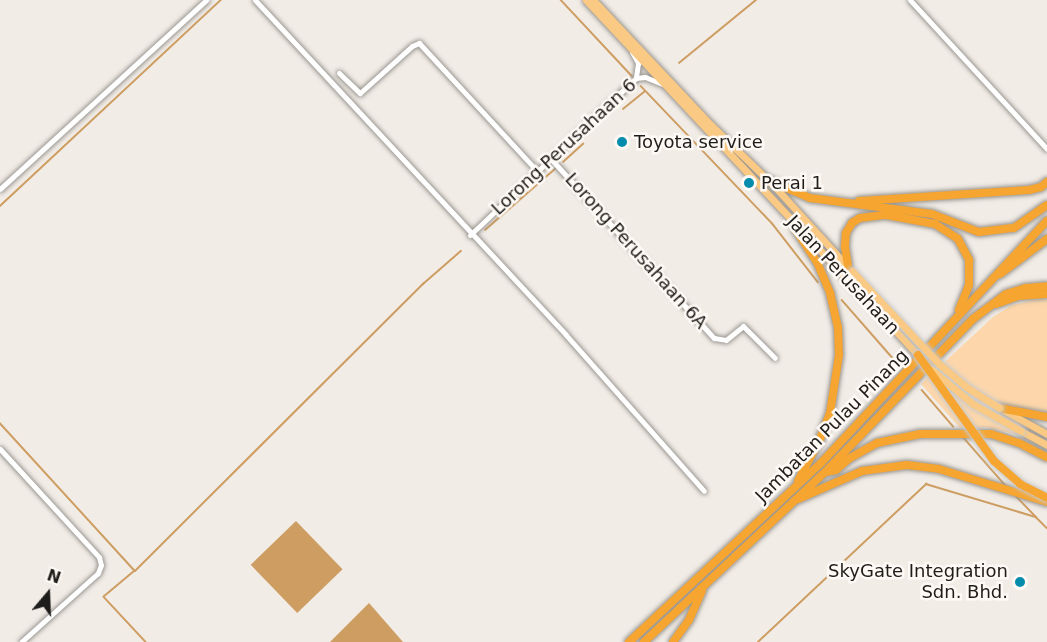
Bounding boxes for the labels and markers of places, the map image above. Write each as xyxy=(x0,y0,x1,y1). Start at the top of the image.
place label: Toyota service xyxy=(634,131,763,153)
marker: Toyota service xyxy=(615,135,629,149)
place label: Perai 1 xyxy=(761,172,823,194)
marker: Perai 1 xyxy=(742,176,756,190)
place label: SkyGate Integration Sdn. Bhd. xyxy=(828,561,1008,604)
marker: SkyGate Integration Sdn. Bhd. xyxy=(1013,575,1027,589)

